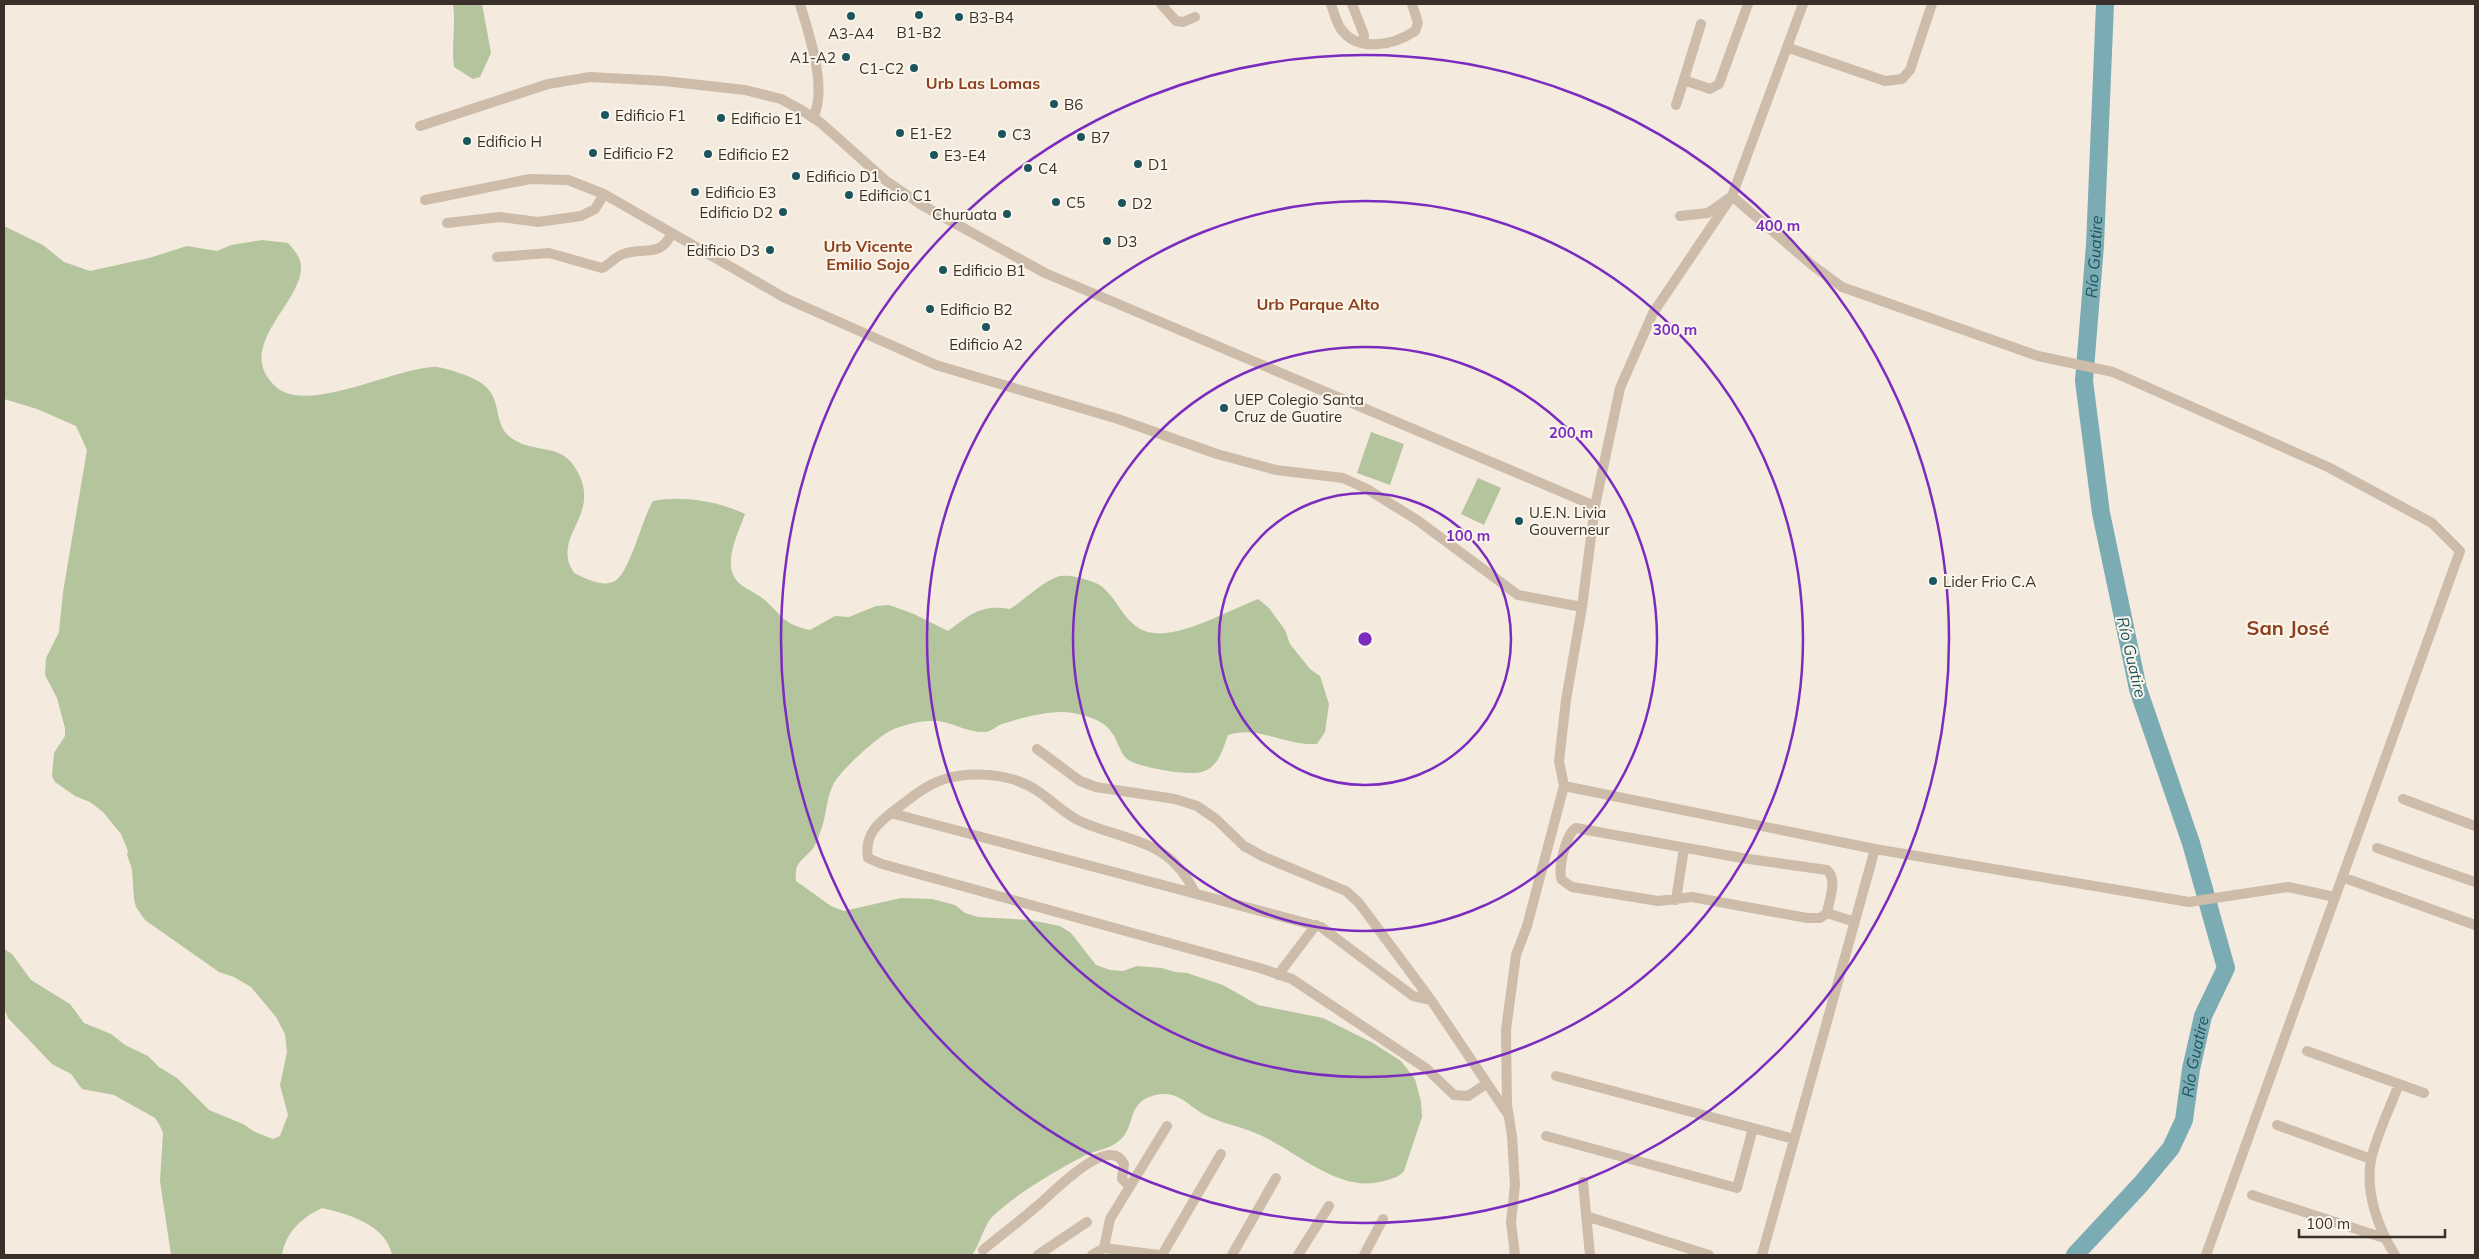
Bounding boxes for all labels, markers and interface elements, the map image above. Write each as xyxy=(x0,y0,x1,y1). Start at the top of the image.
place label: B3-B4 xyxy=(969,8,1014,27)
marker: B1-B2 xyxy=(913,9,925,21)
marker: A3-A4 xyxy=(845,10,857,22)
marker: B3-B4 xyxy=(953,11,965,23)
place label: B1-B2 xyxy=(897,23,941,42)
place label: A3-A4 xyxy=(828,24,874,43)
place label: A1-A2 xyxy=(790,48,836,67)
marker: A1-A2 xyxy=(840,51,852,63)
place label: C1-C2 xyxy=(859,59,904,78)
marker: C1-C2 xyxy=(908,62,920,74)
district label: Urb Las Lomas xyxy=(926,73,1040,93)
place label: B6 xyxy=(1064,95,1083,114)
marker: B6 xyxy=(1048,98,1060,110)
place label: Edificio F1 xyxy=(615,106,686,125)
marker: Edificio F1 xyxy=(599,109,611,121)
place label: Edificio E1 xyxy=(731,109,802,128)
marker: Edificio E1 xyxy=(715,112,727,124)
place label: E1-E2 xyxy=(910,124,952,143)
place label: C3 xyxy=(1012,125,1031,144)
marker: E1-E2 xyxy=(894,127,906,139)
marker: C3 xyxy=(996,128,1008,140)
place label: B7 xyxy=(1091,128,1110,147)
marker: B7 xyxy=(1075,131,1087,143)
place label: Edificio H xyxy=(477,132,542,151)
marker: Edificio H xyxy=(461,135,473,147)
place label: Edificio F2 xyxy=(603,144,674,163)
place label: Edificio E2 xyxy=(718,145,789,164)
place label: E3-E4 xyxy=(944,146,986,165)
marker: Edificio F2 xyxy=(587,147,599,159)
marker: Edificio E2 xyxy=(702,148,714,160)
marker: E3-E4 xyxy=(928,149,940,161)
place label: D1 xyxy=(1148,155,1168,174)
marker: D1 xyxy=(1132,158,1144,170)
place label: C4 xyxy=(1038,159,1057,178)
marker: C4 xyxy=(1022,162,1034,174)
place label: Edificio D1 xyxy=(806,167,880,186)
marker: Edificio D1 xyxy=(790,170,802,182)
place label: Edificio E3 xyxy=(705,183,776,202)
marker: Edificio E3 xyxy=(689,186,701,198)
place label: Edificio C1 xyxy=(859,186,932,205)
marker: Edificio C1 xyxy=(843,189,855,201)
place label: C5 xyxy=(1066,193,1085,212)
place label: D2 xyxy=(1132,194,1152,213)
marker: C5 xyxy=(1050,196,1062,208)
marker: D2 xyxy=(1116,197,1128,209)
place label: Edificio D2 xyxy=(699,203,773,222)
place label: Churuata xyxy=(932,205,997,224)
marker: Edificio D2 xyxy=(777,206,789,218)
marker: Churuata xyxy=(1001,208,1013,220)
water label: Río Guatire xyxy=(2081,215,2106,299)
text: 400 m xyxy=(1756,216,1800,235)
place label: D3 xyxy=(1117,232,1137,251)
marker: D3 xyxy=(1101,235,1113,247)
district label: Urb Vicente Emilio Sojo xyxy=(823,236,913,274)
place label: Edificio D3 xyxy=(686,241,760,260)
marker: Edificio D3 xyxy=(764,244,776,256)
place label: Edificio B1 xyxy=(953,261,1026,280)
marker: Edificio B1 xyxy=(937,264,949,276)
district label: Urb Parque Alto xyxy=(1256,294,1380,314)
place label: Edificio B2 xyxy=(940,300,1013,319)
marker: Edificio B2 xyxy=(924,303,936,315)
text: 300 m xyxy=(1653,320,1697,339)
marker: Edificio A2 xyxy=(980,321,992,333)
place label: Edificio A2 xyxy=(949,335,1023,354)
place label: UEP Colegio Santa Cruz de Guatire xyxy=(1234,390,1364,426)
marker: UEP Colegio Santa Cruz de Guatire xyxy=(1218,402,1230,414)
text: 200 m xyxy=(1549,423,1593,442)
place label: U.E.N. Livia Gouverneur xyxy=(1529,503,1610,539)
marker: U.E.N. Livia Gouverneur xyxy=(1513,515,1525,527)
text: 100 m xyxy=(1446,526,1490,545)
place label: Lider Frio C.A xyxy=(1943,572,2036,591)
marker: Lider Frio C.A xyxy=(1927,575,1939,587)
water label: Río Guatire xyxy=(2113,615,2151,700)
district label: San José xyxy=(2247,615,2329,640)
centre of rings xyxy=(1356,630,1374,648)
water label: Río Guatire xyxy=(2177,1014,2213,1099)
scale bar xyxy=(2299,1206,2445,1238)
text: 100 m xyxy=(2306,1214,2350,1233)

